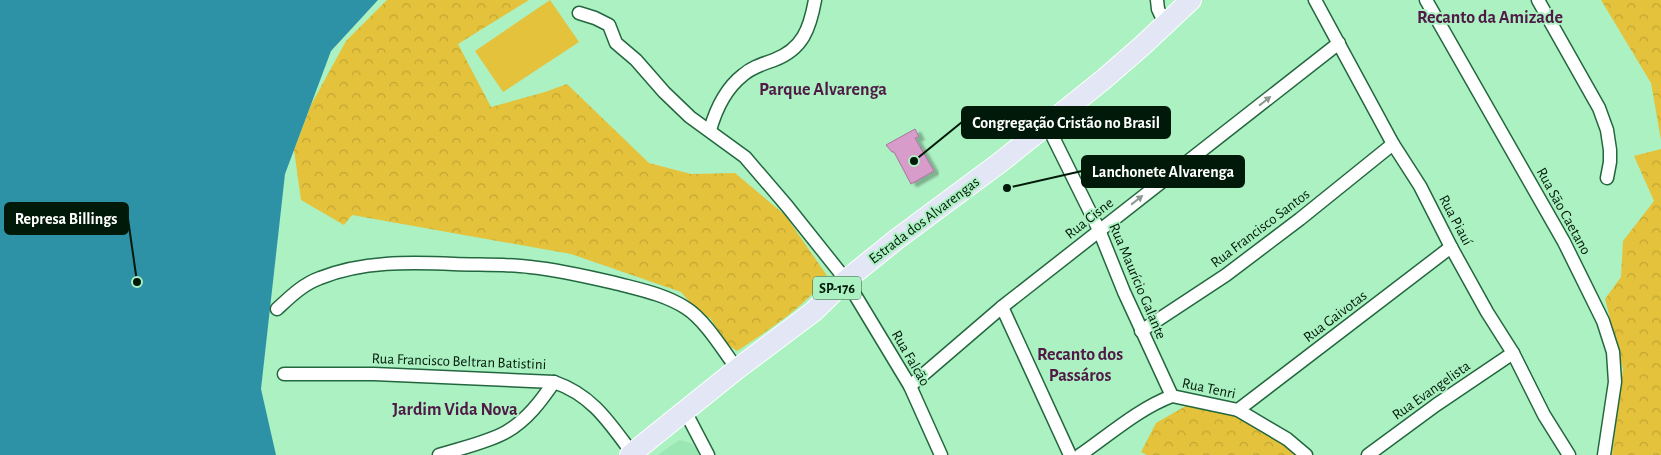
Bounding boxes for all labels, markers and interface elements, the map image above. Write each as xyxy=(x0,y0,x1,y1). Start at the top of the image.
district label: Recanto da Amizade xyxy=(1417,9,1563,27)
district label: Parque Alvarenga xyxy=(759,81,887,99)
one-way arrow xyxy=(1258,95,1271,106)
callout: Congregação Cristão no Brasil xyxy=(962,107,1170,138)
text: Congregação Cristão no Brasil xyxy=(972,115,1160,131)
callout: Lanchonete Alvarenga xyxy=(1082,156,1244,187)
text: Lanchonete Alvarenga xyxy=(1092,164,1234,180)
street label: Rua São Caetano xyxy=(1534,165,1594,257)
street label: Estrada dos Alvarengas xyxy=(866,174,982,267)
street label: Rua Francisco Santos xyxy=(1208,186,1313,270)
street label: Rua Piauí xyxy=(1436,193,1475,248)
street label: Rua Cisne xyxy=(1062,195,1116,242)
one-way arrow xyxy=(1130,195,1143,206)
callout: Represa Billings xyxy=(5,203,128,234)
text: Represa Billings xyxy=(15,211,117,227)
street label: Rua Maurício Galante xyxy=(1106,221,1169,341)
road number: SP-176 xyxy=(813,276,861,300)
street label: Rua Gaivotas xyxy=(1301,288,1370,345)
street label: Rua Falcão xyxy=(889,328,932,389)
district label: Recanto dos Passáros xyxy=(1037,346,1123,385)
street label: Rua Francisco Beltran Batistini xyxy=(371,351,546,372)
street label: Rua Evangelista xyxy=(1390,358,1473,423)
street label: Rua Tenri xyxy=(1181,375,1237,401)
district label: Jardim Vida Nova xyxy=(392,401,518,419)

